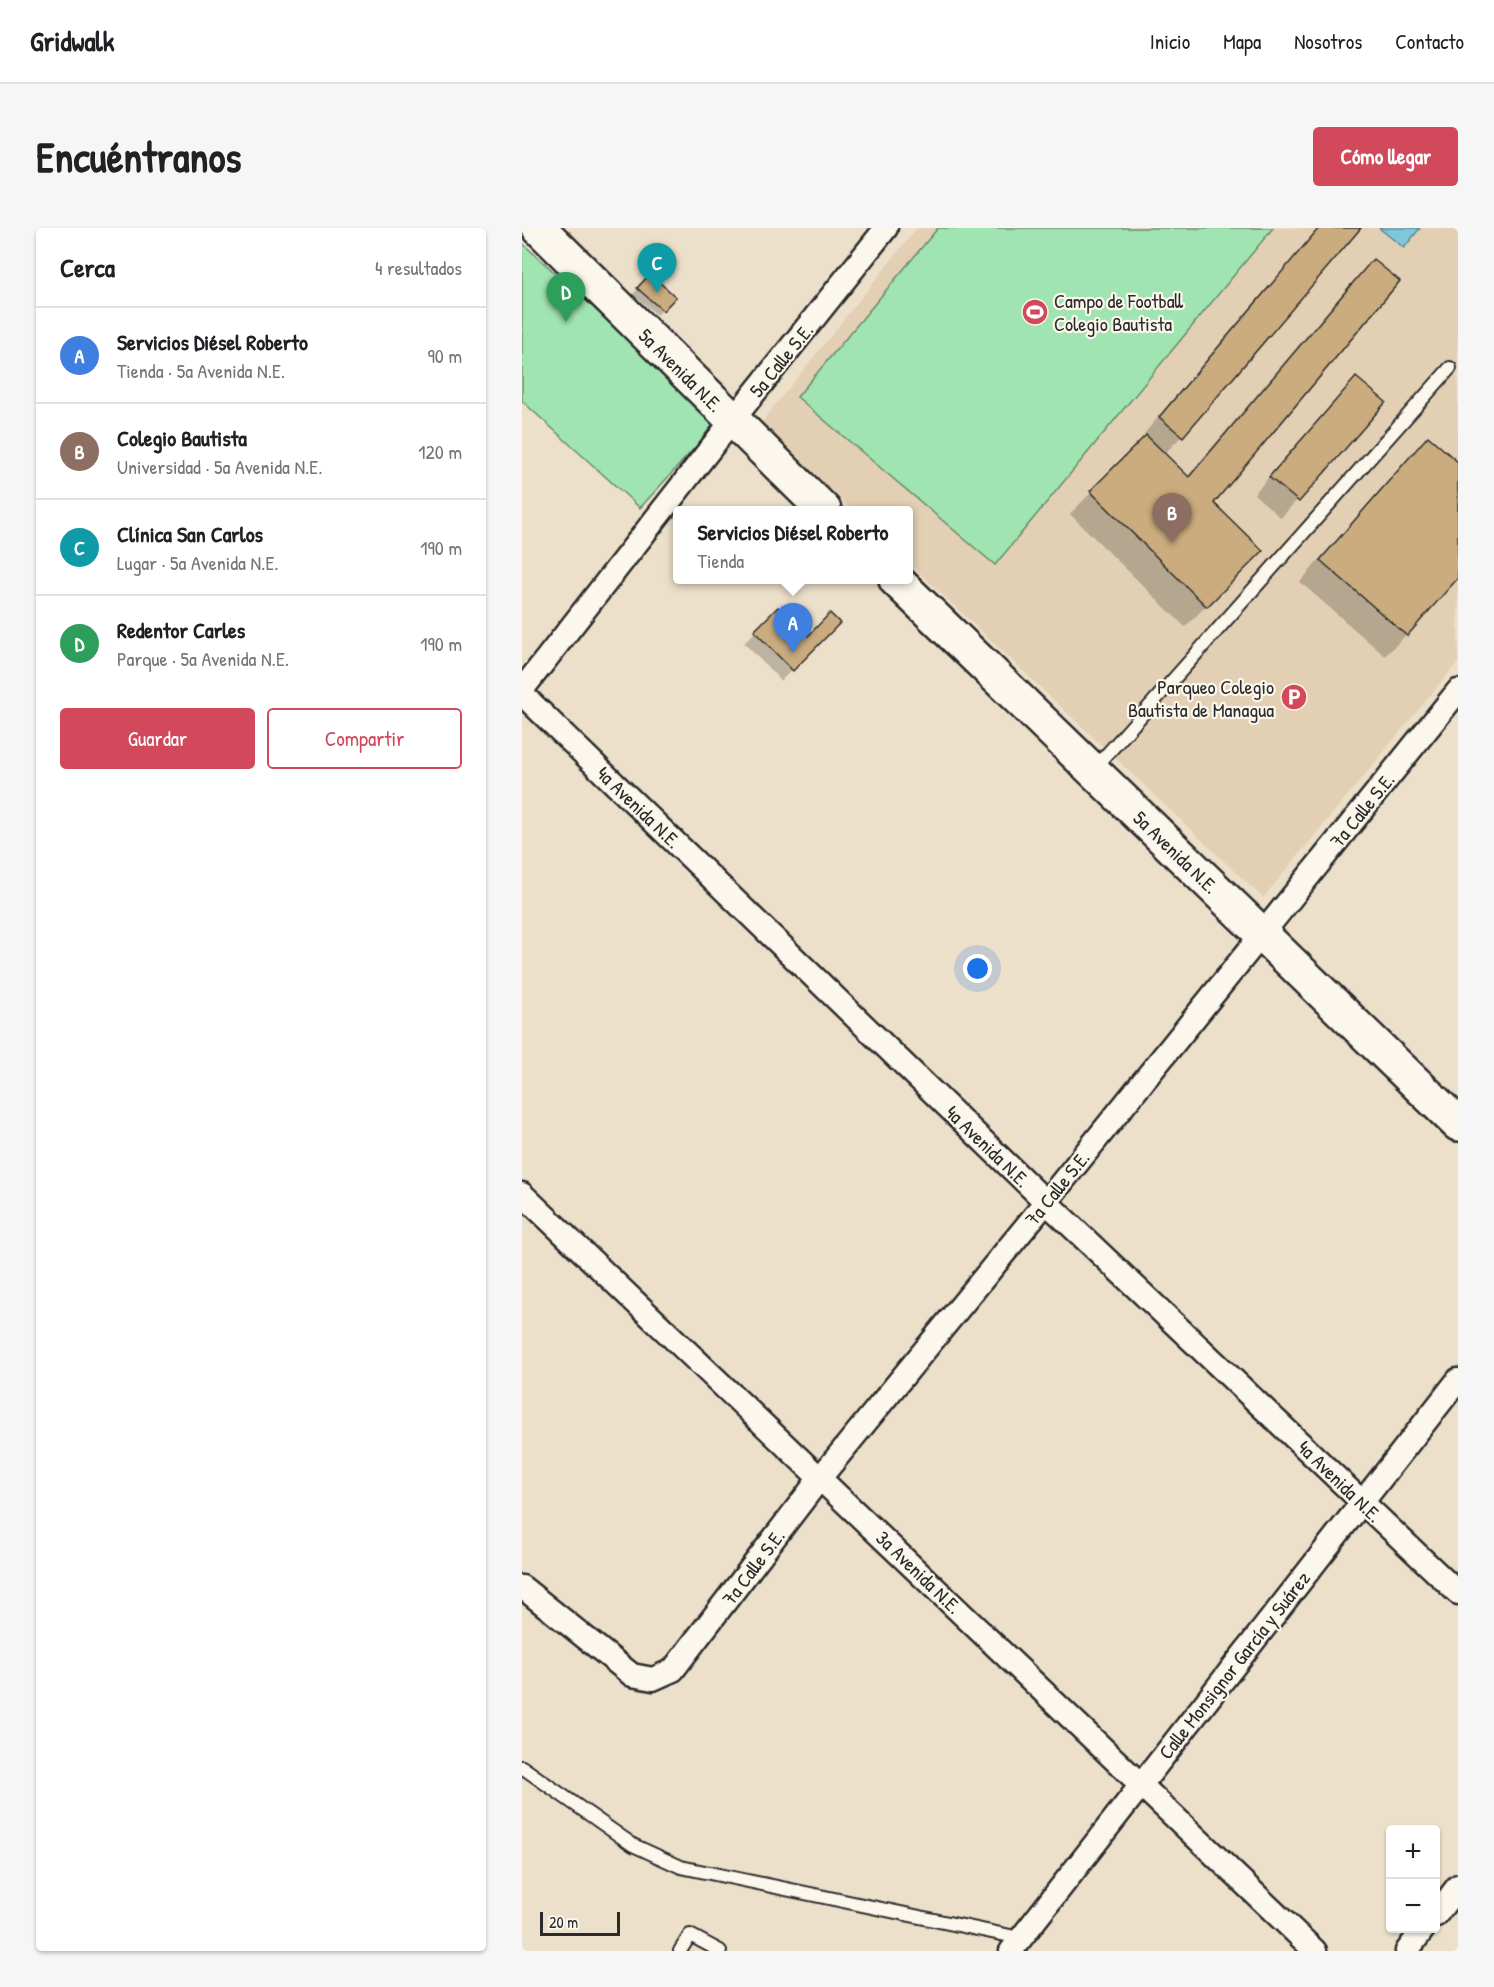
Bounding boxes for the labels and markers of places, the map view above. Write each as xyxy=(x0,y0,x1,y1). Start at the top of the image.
pin: C xyxy=(638,244,676,293)
pin: D xyxy=(546,272,585,322)
place label: Campo de Football Colegio Bautista xyxy=(1054,287,1184,337)
sports icon: Campo de Football Colegio Bautista xyxy=(1020,297,1050,327)
pin: B xyxy=(1152,494,1192,543)
pin: A xyxy=(774,604,812,653)
place label: Parqueo Colegio Bautista de Managua xyxy=(1128,673,1274,723)
parking icon: Parqueo Colegio Bautista de Managua xyxy=(1279,682,1309,712)

